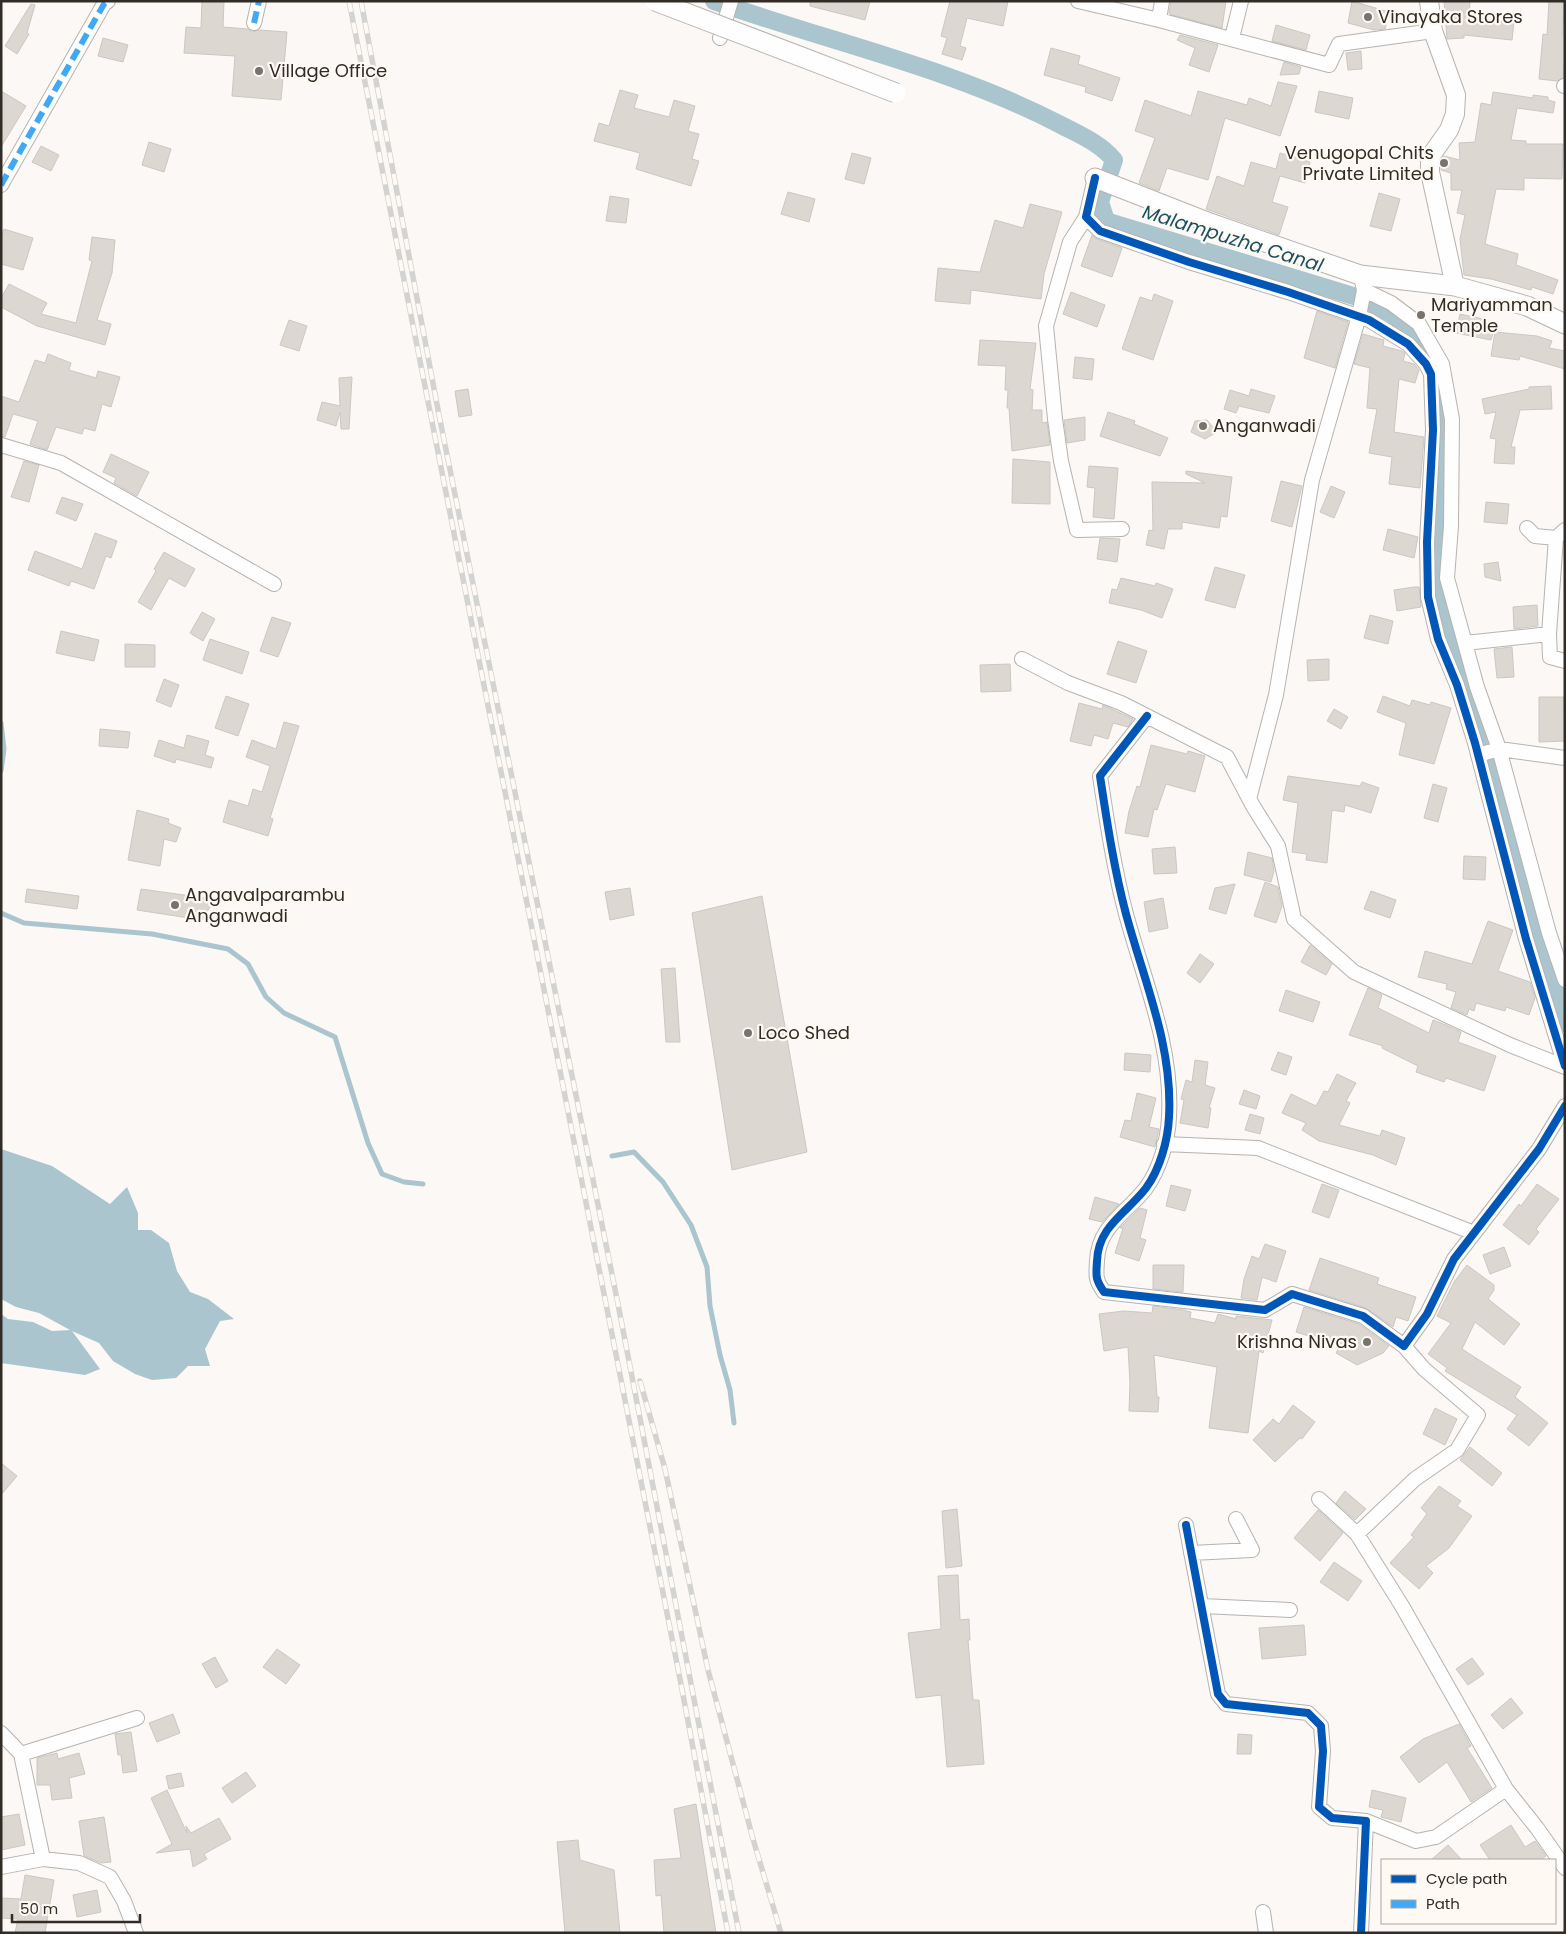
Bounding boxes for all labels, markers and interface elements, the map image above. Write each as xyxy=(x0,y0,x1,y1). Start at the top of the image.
place label: Vinayaka Stores xyxy=(1378,4,1523,29)
marker: Vinayaka Stores xyxy=(1362,11,1374,23)
place label: Village Office xyxy=(269,58,387,83)
marker: Village Office xyxy=(253,65,265,77)
place label: Venugopal Chits Private Limited xyxy=(1285,140,1434,186)
marker: Venugopal Chits Private Limited xyxy=(1438,157,1450,169)
water label: Malampuzha Canal xyxy=(1139,198,1327,279)
place label: Mariyamman Temple xyxy=(1431,292,1553,338)
marker: Mariyamman Temple xyxy=(1415,309,1427,321)
place label: Anganwadi xyxy=(1213,413,1316,438)
marker: Anganwadi xyxy=(1197,420,1209,432)
place label: Angavalparambu Anganwadi xyxy=(185,882,345,928)
marker: Angavalparambu Anganwadi xyxy=(169,899,181,911)
place label: Loco Shed xyxy=(758,1020,850,1045)
marker: Loco Shed xyxy=(742,1027,754,1039)
place label: Krishna Nivas xyxy=(1237,1329,1357,1354)
marker: Krishna Nivas xyxy=(1361,1336,1373,1348)
legend xyxy=(1381,1859,1556,1924)
text: Cycle path xyxy=(1426,1868,1507,1889)
scale bar xyxy=(12,1892,140,1924)
text: Path xyxy=(1426,1893,1460,1914)
text: 50 m xyxy=(20,1898,58,1919)

